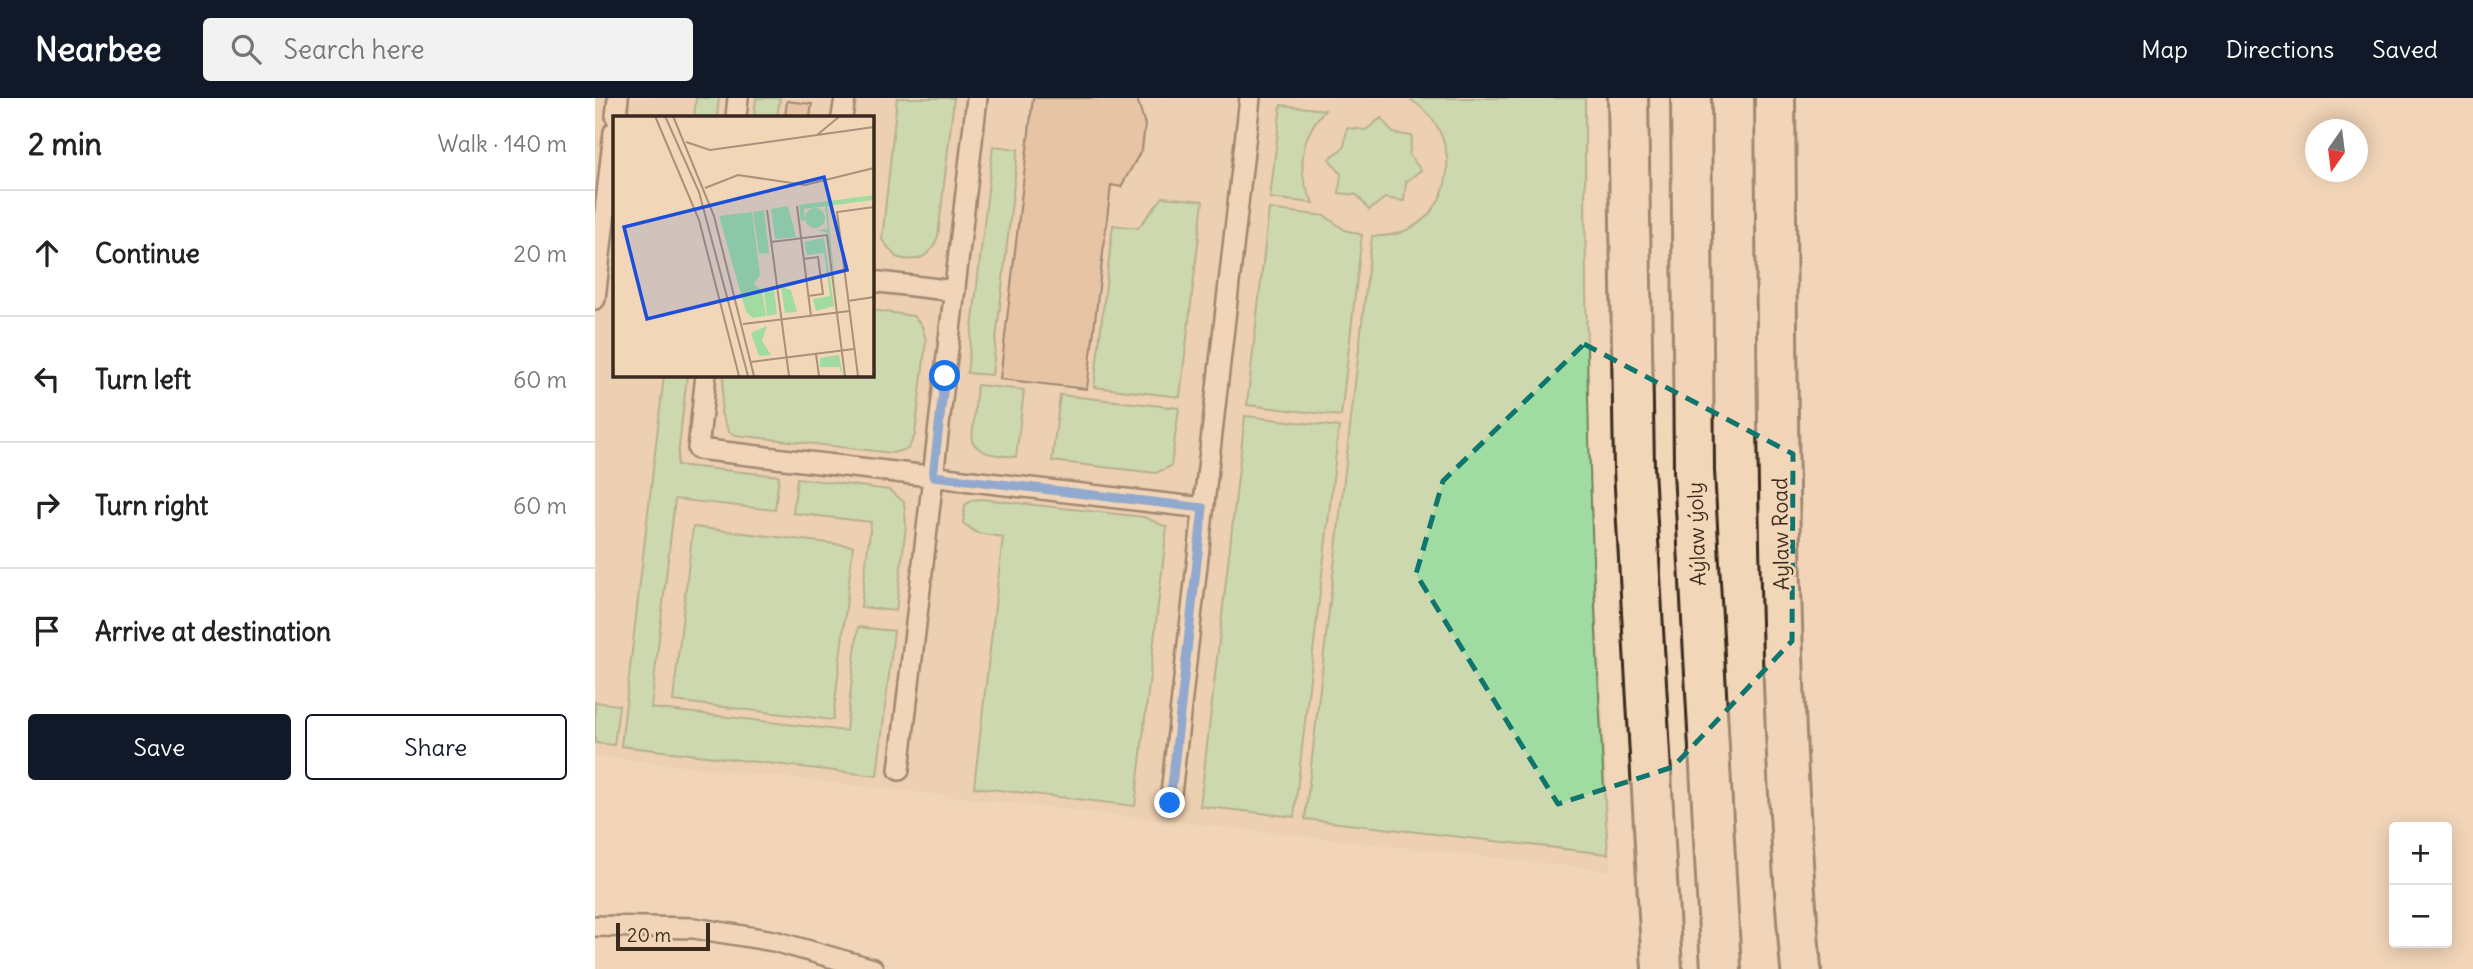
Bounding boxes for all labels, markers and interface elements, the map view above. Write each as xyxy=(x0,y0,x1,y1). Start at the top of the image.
search box xyxy=(203,18,693,81)
text: Nearbee xyxy=(35,28,161,70)
icon: search xyxy=(227,30,265,68)
text: Search here xyxy=(283,33,424,66)
text: Map xyxy=(2141,34,2188,64)
text: Directions xyxy=(2226,34,2334,64)
text: Saved xyxy=(2372,34,2438,64)
inset map xyxy=(613,116,873,376)
north arrow xyxy=(2305,119,2368,182)
text: 2 min xyxy=(28,125,102,163)
text: Walk · 140 m xyxy=(438,129,567,158)
icon: ahead xyxy=(28,234,66,272)
text: Continue xyxy=(95,237,200,270)
text: 20 m xyxy=(514,239,567,268)
icon: left xyxy=(28,360,66,398)
route start xyxy=(929,360,960,391)
text: Turn left xyxy=(95,363,191,396)
text: 60 m xyxy=(513,365,567,394)
street label: Aylaw Road xyxy=(1766,477,1795,591)
street label: Aýlaw ýoly xyxy=(1681,482,1712,586)
icon: right xyxy=(28,486,66,524)
text: Turn right xyxy=(95,489,208,522)
text: 60 m xyxy=(513,491,567,520)
icon: arrive xyxy=(28,612,66,650)
text: Arrive at destination xyxy=(95,615,331,648)
button: Save xyxy=(28,714,291,780)
button: Share xyxy=(305,714,567,780)
route end xyxy=(1154,787,1185,818)
map controls xyxy=(2389,822,2452,948)
button: + xyxy=(2389,822,2452,885)
button: − xyxy=(2389,885,2452,948)
scale bar xyxy=(616,920,711,952)
text: 20 m xyxy=(627,923,671,947)

